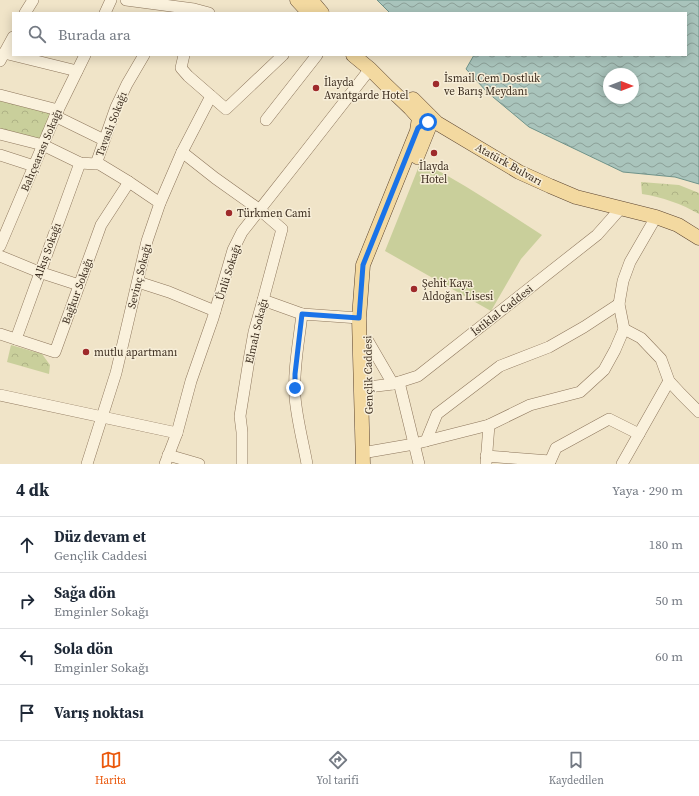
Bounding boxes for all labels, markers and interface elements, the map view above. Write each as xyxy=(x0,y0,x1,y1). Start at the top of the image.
search box xyxy=(12,12,687,56)
icon: search xyxy=(26,23,48,45)
text: Burada ara xyxy=(58,24,131,45)
north arrow xyxy=(603,68,639,104)
place label: İsmail Cem Dostluk ve Barış Meydanı xyxy=(444,71,541,99)
place label: İlayda Avantgarde Hotel xyxy=(324,75,408,103)
marker: İsmail Cem Dostluk ve Barış Meydanı xyxy=(431,79,441,89)
marker: İlayda Avantgarde Hotel xyxy=(311,83,321,93)
street label: Tavaslı Sokağı xyxy=(92,90,131,159)
street label: Bahçearası Sokağı xyxy=(17,107,66,194)
route start xyxy=(419,113,437,131)
street label: Atatürk Bulvarı xyxy=(473,140,545,189)
marker: İlayda Hotel xyxy=(429,148,439,158)
place label: İlayda Hotel xyxy=(419,159,449,187)
place label: Türkmen Cami xyxy=(237,206,311,221)
marker: Türkmen Cami xyxy=(224,208,234,218)
street label: Alkış Sokağı xyxy=(30,221,65,282)
street label: Sevinç Sokağı xyxy=(124,242,155,310)
street label: Ünlü Sokağı xyxy=(211,242,245,302)
street label: Bağkur Sokağı xyxy=(59,256,96,326)
place label: Şehit Kaya Aldoğan Lisesi xyxy=(422,276,493,304)
street label: İstiklal Caddesi xyxy=(468,281,536,339)
marker: Şehit Kaya Aldoğan Lisesi xyxy=(409,284,419,294)
street label: Elmalı Sokağı xyxy=(242,297,271,365)
street label: Gençlik Caddesi xyxy=(360,335,377,415)
place label: mutlu apartmanı xyxy=(94,345,177,360)
marker: mutlu apartmanı xyxy=(81,347,91,357)
route end xyxy=(286,379,304,397)
text: 4 dk xyxy=(16,478,49,502)
text: Yaya · 290 m xyxy=(612,482,683,499)
text: Düz devam et xyxy=(54,526,146,547)
icon: ahead xyxy=(16,534,38,556)
text: 180 m xyxy=(649,536,683,553)
text: Gençlik Caddesi xyxy=(54,547,147,564)
text: Sağa dön xyxy=(54,582,116,603)
icon: right xyxy=(16,590,38,612)
text: 50 m xyxy=(655,592,683,609)
text: Emginler Sokağı xyxy=(54,603,149,620)
text: Sola dön xyxy=(54,638,113,659)
icon: left xyxy=(16,646,38,668)
text: 60 m xyxy=(655,648,683,665)
text: Emginler Sokağı xyxy=(54,659,149,676)
icon: arrive xyxy=(16,702,38,724)
text: Varış noktası xyxy=(54,702,144,723)
tab: Harita xyxy=(95,749,126,788)
tab: Yol tarifi xyxy=(316,749,359,788)
tab: Kaydedilen xyxy=(549,749,604,788)

